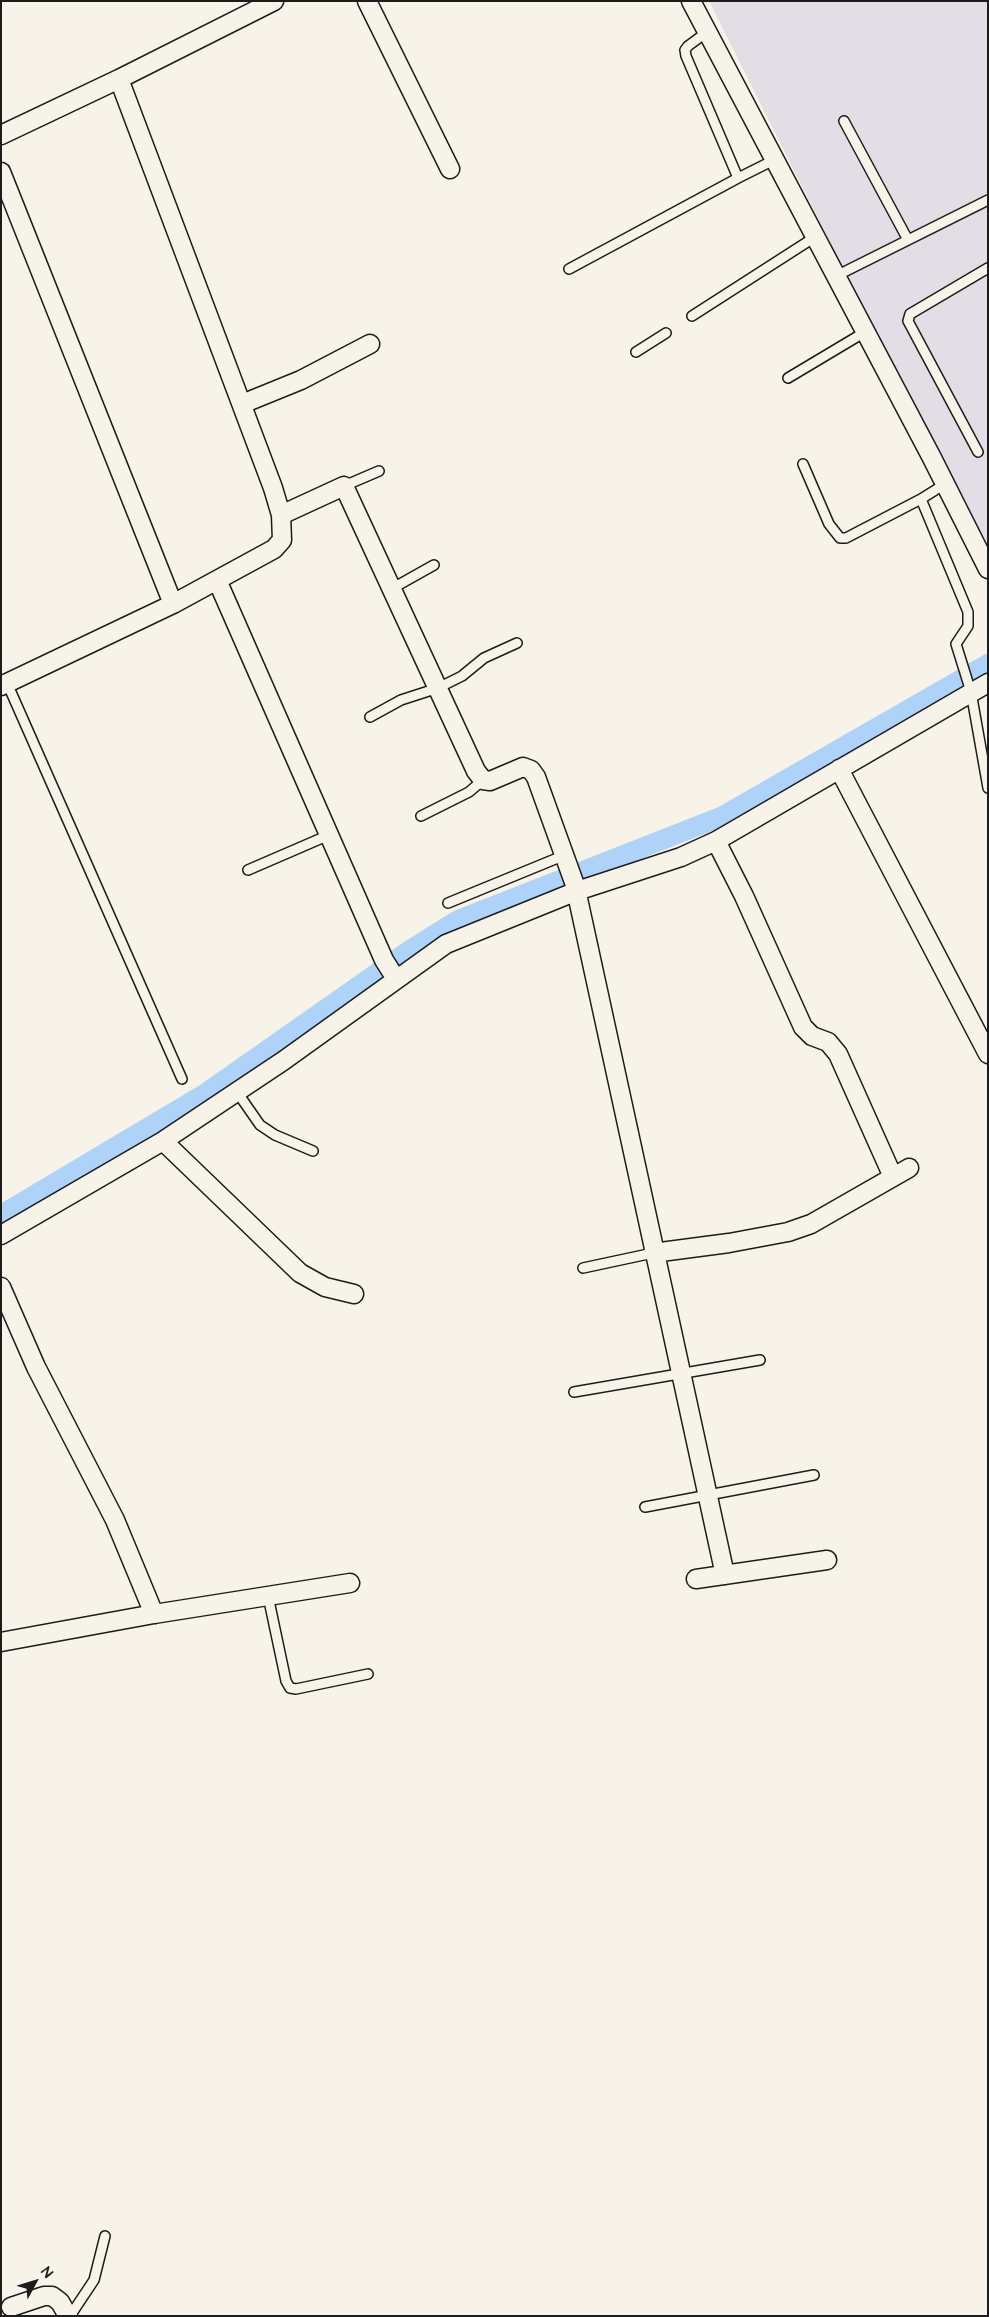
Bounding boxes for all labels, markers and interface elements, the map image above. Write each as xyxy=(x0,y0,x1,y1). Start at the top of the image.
north arrow xyxy=(10,2257,60,2307)
text: N xyxy=(36,2263,57,2282)

